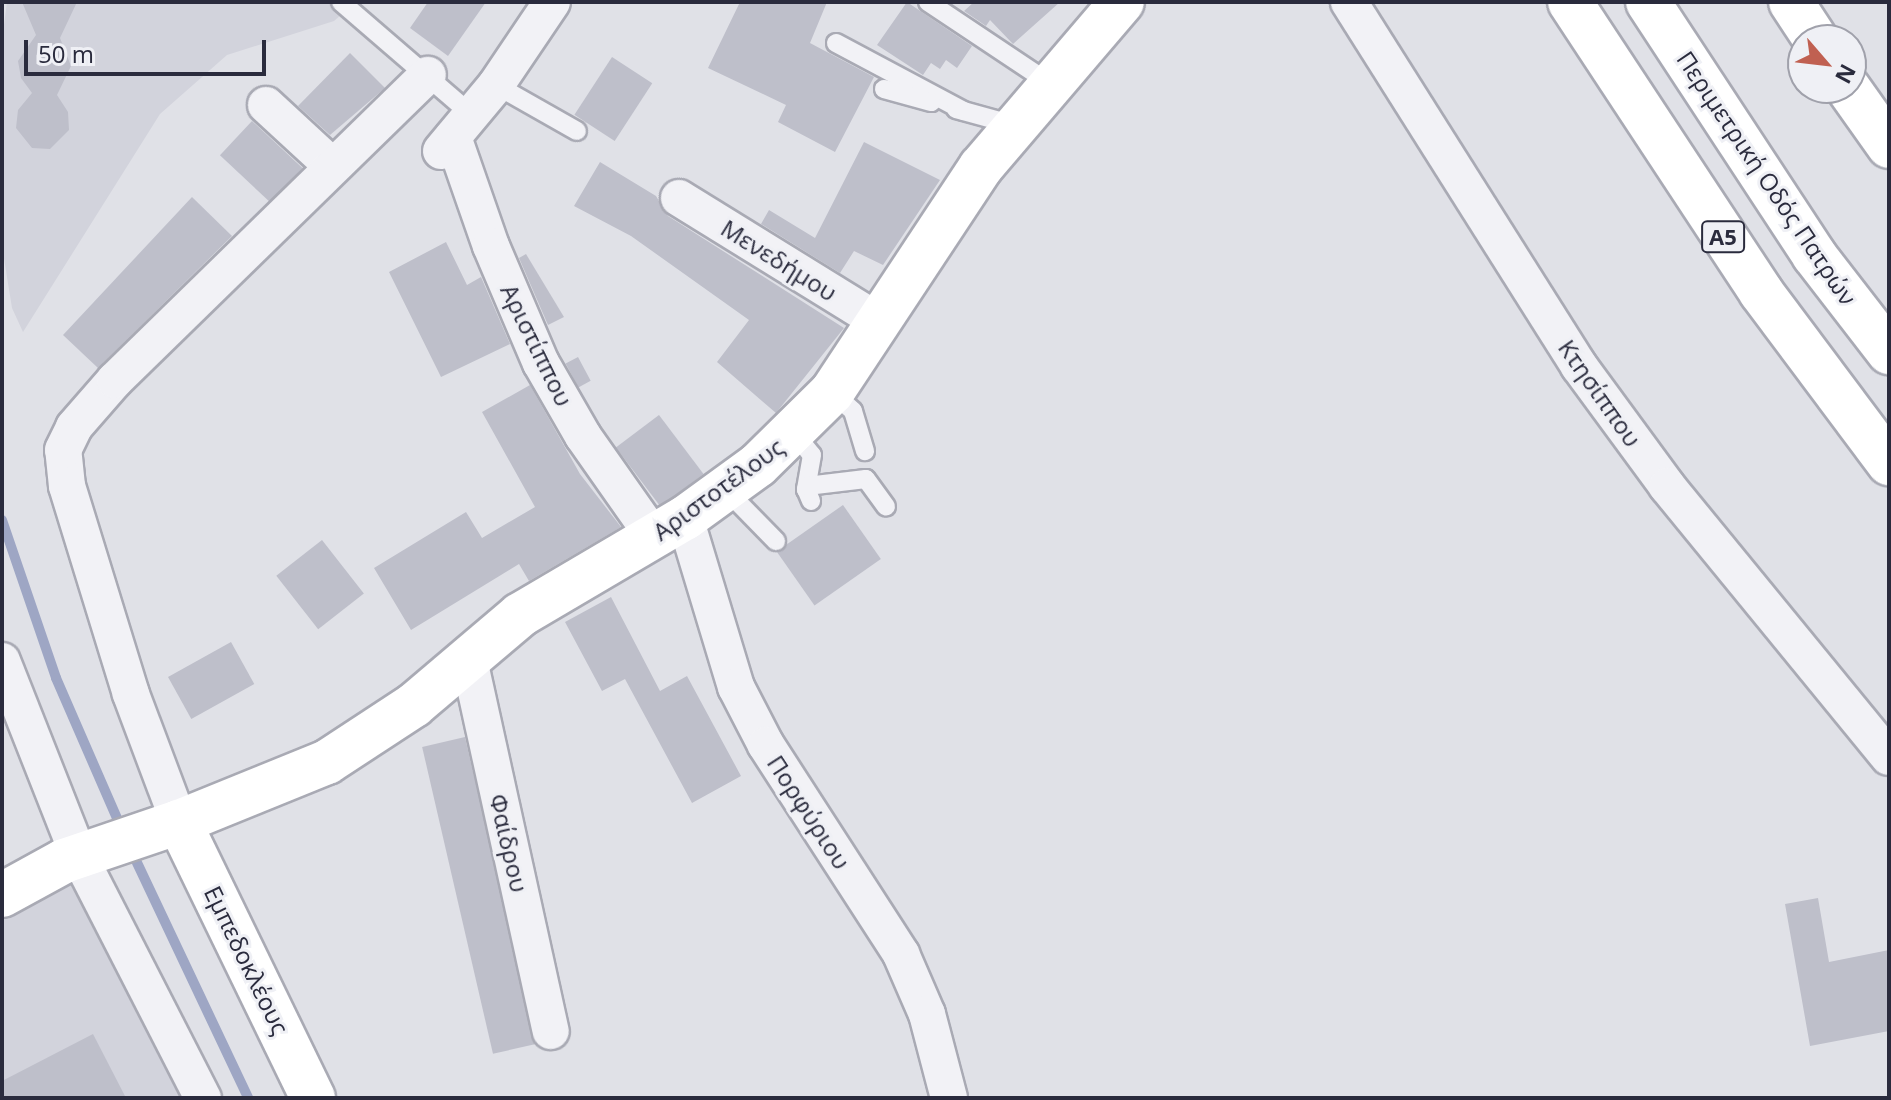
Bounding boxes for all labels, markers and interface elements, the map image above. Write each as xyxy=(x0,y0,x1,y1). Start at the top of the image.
scale bar xyxy=(28,24,270,74)
north arrow xyxy=(1787,24,1867,104)
text: 50 m xyxy=(38,37,94,70)
street label: Περιμετρική Οδός Πατρών xyxy=(1671,46,1863,310)
text: N xyxy=(1829,59,1864,89)
street label: Μενεδήμου xyxy=(716,213,842,307)
road number: Α5 xyxy=(1701,219,1745,255)
street label: Αριστίππου xyxy=(495,279,579,411)
street label: Κτησίππου xyxy=(1553,334,1647,452)
street label: Αριστοτέλους xyxy=(647,432,789,546)
street label: Πορφύριου xyxy=(762,750,856,874)
street label: Φαίδρου xyxy=(484,791,534,895)
street label: Εμπεδοκλέους xyxy=(199,881,295,1039)

